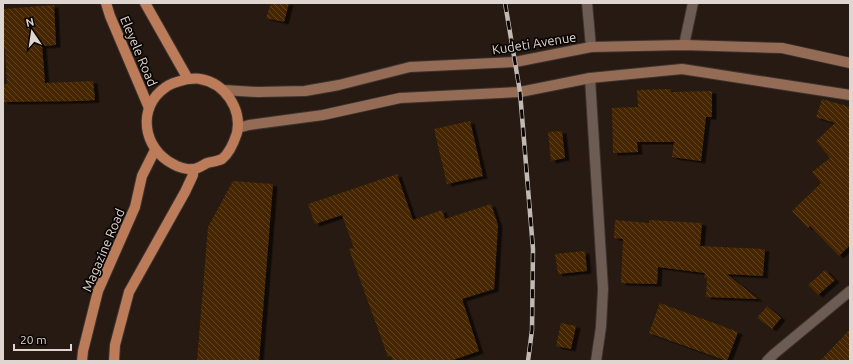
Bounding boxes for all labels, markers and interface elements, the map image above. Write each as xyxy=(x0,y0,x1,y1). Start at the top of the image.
north arrow xyxy=(12,12,52,52)
street label: Eleyele Road xyxy=(118,14,160,88)
text: N xyxy=(24,15,35,29)
street label: Kudeti Avenue xyxy=(491,29,577,57)
street label: Magazine Road xyxy=(79,206,127,294)
scale bar xyxy=(14,326,71,352)
text: 20 m xyxy=(20,333,47,346)

